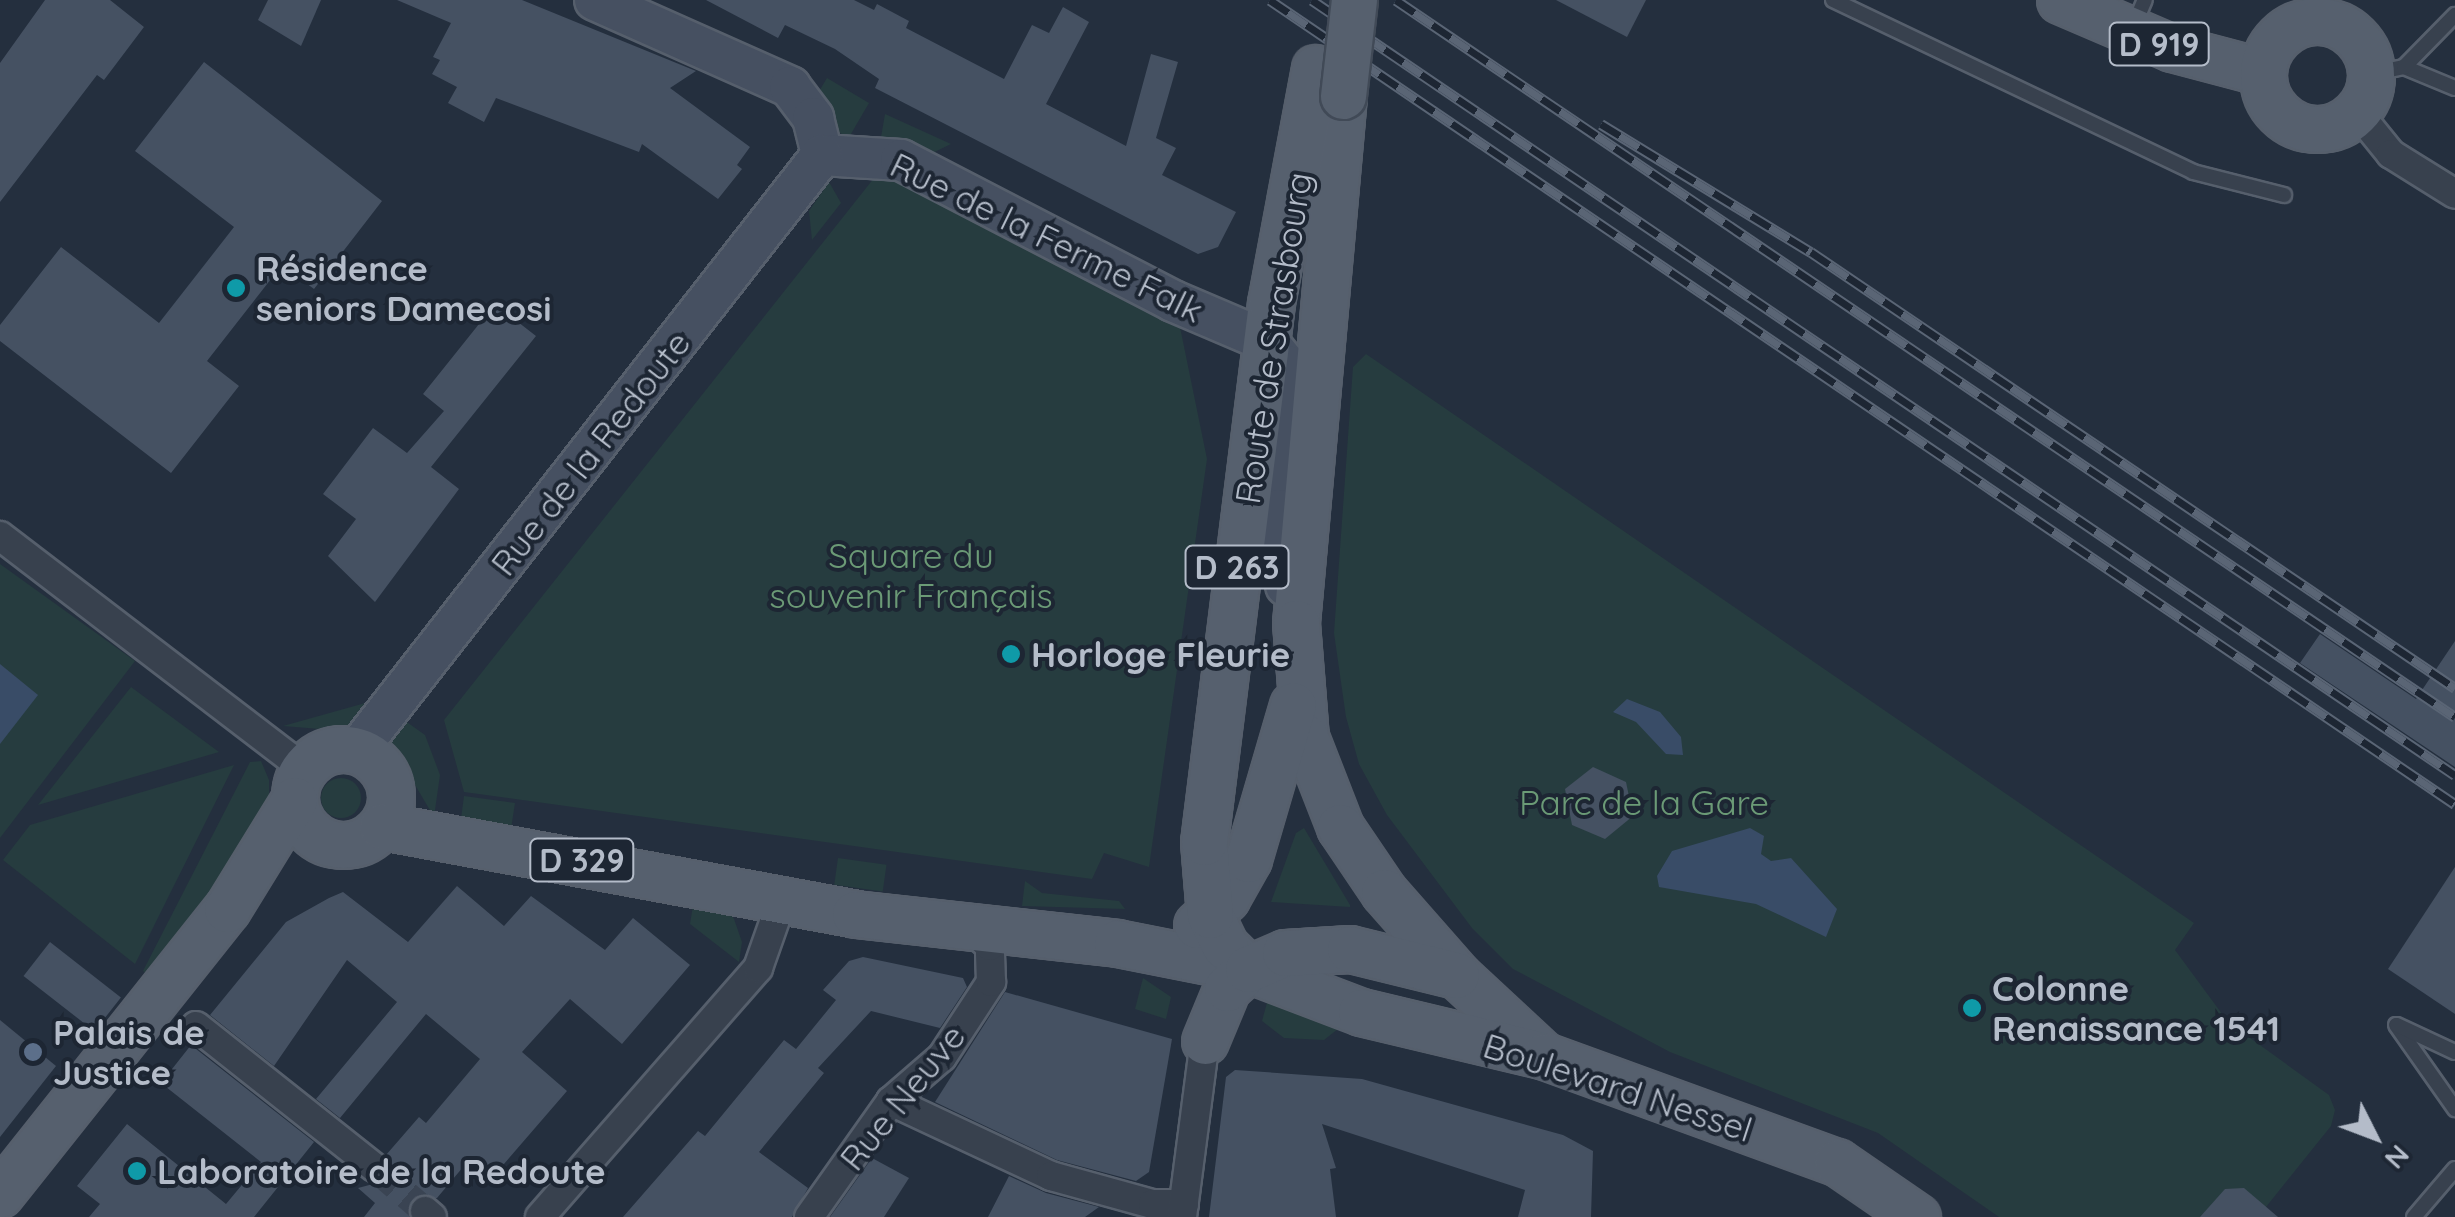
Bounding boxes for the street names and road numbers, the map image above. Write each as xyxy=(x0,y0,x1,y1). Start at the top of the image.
road number: D 919 xyxy=(2106,17,2212,71)
street label: Rue de la Ferme Falk xyxy=(884,143,1210,331)
street label: Route de Strasbourg xyxy=(1226,169,1320,507)
street label: Rue de la Redoute xyxy=(482,322,698,584)
road number: D 263 xyxy=(1184,540,1290,594)
road number: D 329 xyxy=(527,833,637,887)
street label: Rue Neuve xyxy=(830,1016,974,1178)
street label: Boulevard Nessel xyxy=(1478,1024,1758,1150)

